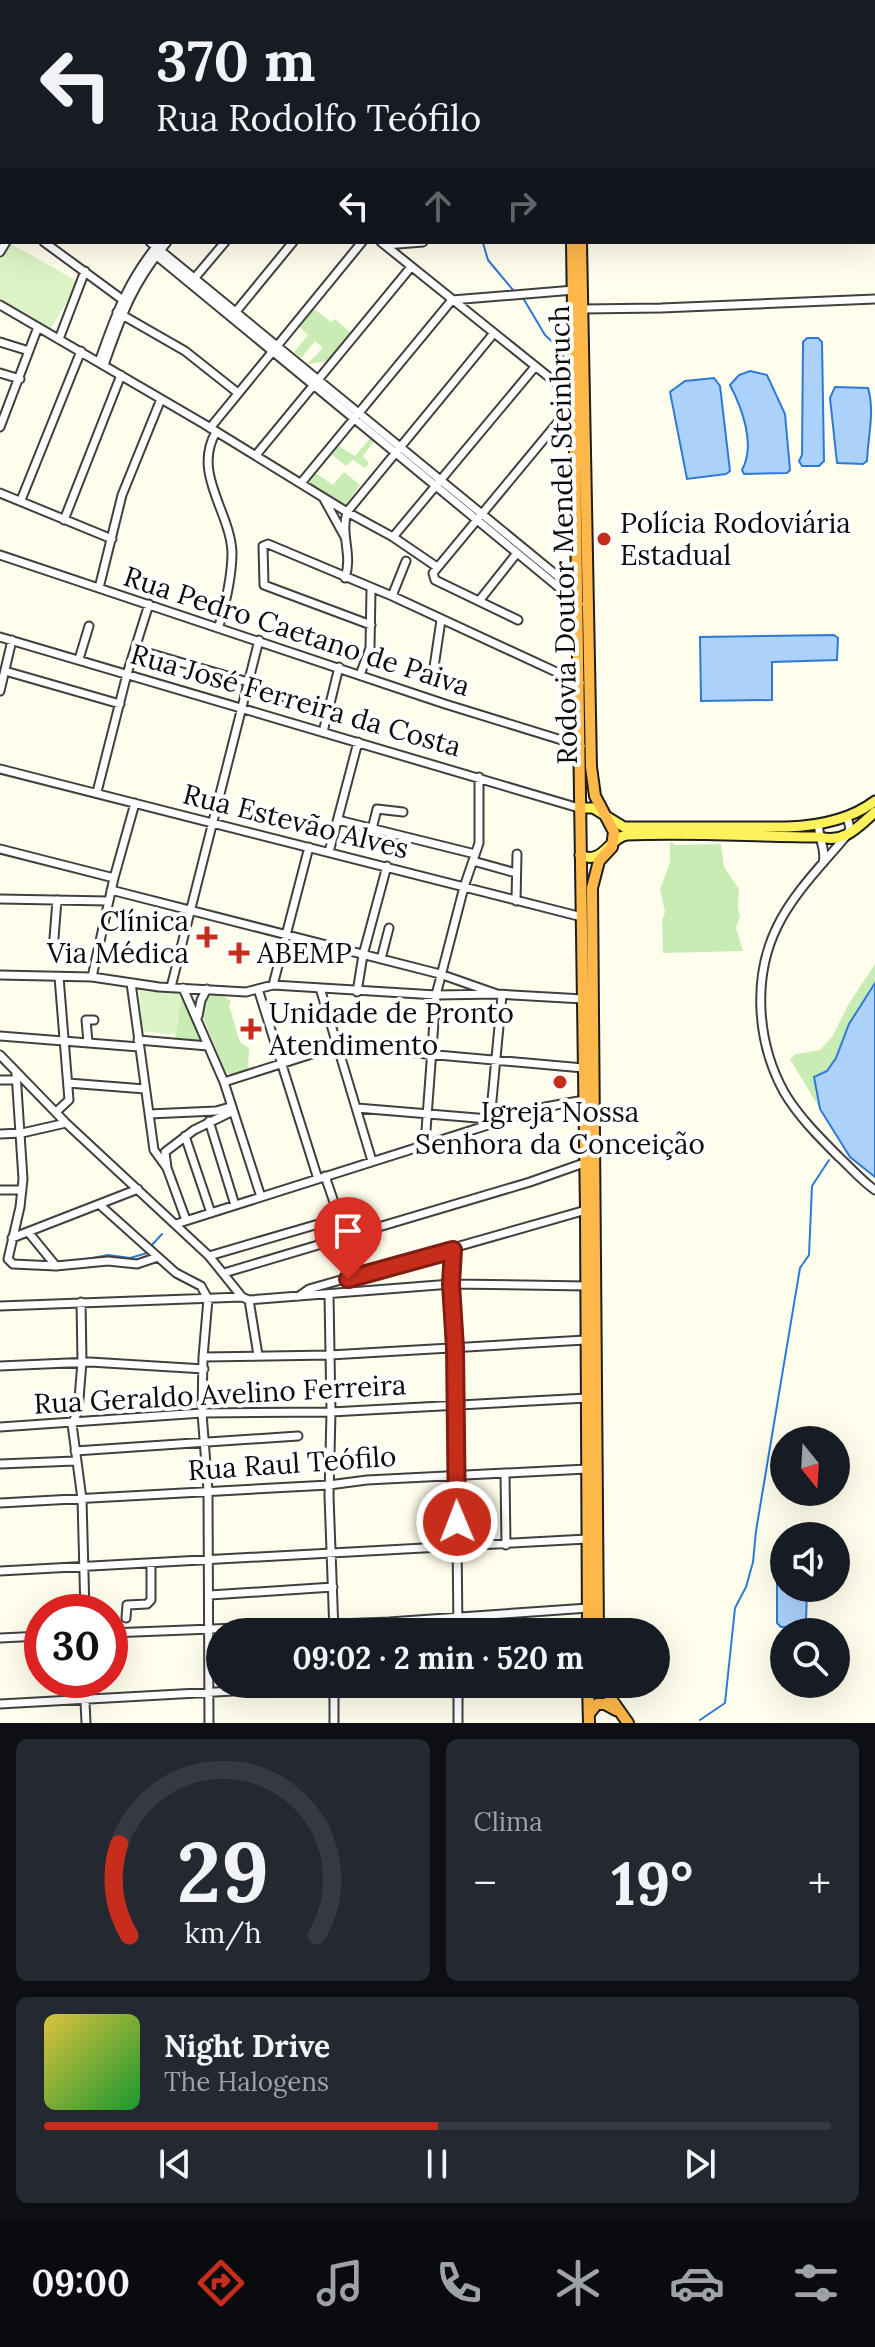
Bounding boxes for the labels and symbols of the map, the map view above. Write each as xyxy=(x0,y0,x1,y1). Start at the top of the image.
street label: Rodovia Doutor Mendel Steinbruch xyxy=(541,305,585,765)
place label: Polícia Rodoviária Estadual xyxy=(620,505,851,573)
marker: Polícia Rodoviária Estadual xyxy=(595,530,613,548)
street label: Rua Pedro Caetano de Paiva xyxy=(119,558,475,704)
street label: Rua José Ferreira da Costa xyxy=(127,636,465,764)
street label: Rua Estevão Alves xyxy=(179,776,413,866)
place label: Clínica Via Médica xyxy=(46,903,189,971)
marker: Clínica Via Médica xyxy=(196,926,218,948)
place label: ABEMP xyxy=(256,935,352,971)
marker: ABEMP xyxy=(228,942,250,964)
place label: Unidade de Pronto Atendimento xyxy=(268,995,514,1063)
marker: Unidade de Pronto Atendimento xyxy=(240,1018,262,1040)
marker: Igreja Nossa Senhora da Conceição xyxy=(551,1073,569,1091)
place label: Igreja Nossa Senhora da Conceição xyxy=(415,1094,705,1162)
pin xyxy=(314,1197,382,1279)
street label: Rua Geraldo Avelino Ferreira xyxy=(33,1366,407,1422)
north arrow xyxy=(770,1426,850,1506)
street label: Rua Raul Teófilo xyxy=(187,1438,397,1488)
position arrow xyxy=(415,1480,499,1564)
speed limit sign: 30 xyxy=(24,1594,128,1698)

